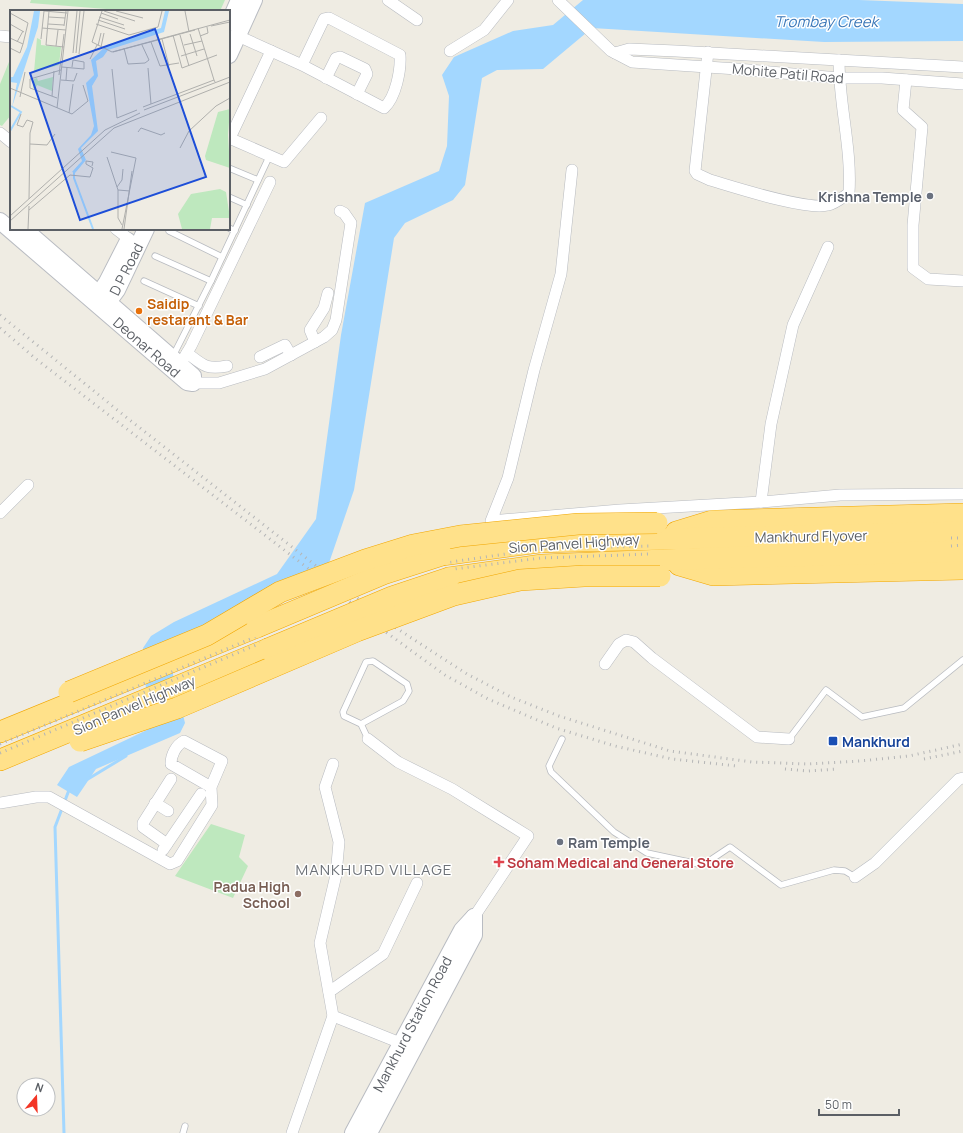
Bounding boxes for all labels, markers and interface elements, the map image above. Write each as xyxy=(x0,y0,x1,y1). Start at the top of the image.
inset map xyxy=(10,10,230,230)
water label: Trombay Creek xyxy=(774,11,880,32)
street label: Mohite Patil Road xyxy=(731,59,845,87)
place label: Krishna Temple xyxy=(818,187,922,206)
marker: Krishna Temple xyxy=(925,191,935,201)
street label: D P Road xyxy=(105,239,147,299)
place label: Saidip restarant & Bar xyxy=(147,294,249,329)
marker: Saidip restarant & Bar xyxy=(134,306,144,316)
street label: Deonar Road xyxy=(109,313,185,381)
street label: Mankhurd Flyover xyxy=(754,526,868,546)
street label: Sion Panvel Highway xyxy=(508,529,641,557)
street label: Sion Panvel Highway xyxy=(70,670,199,739)
place label: Mankhurd xyxy=(842,732,910,751)
marker: Mankhurd xyxy=(827,735,839,747)
place label: Ram Temple xyxy=(568,833,650,852)
marker: Ram Temple xyxy=(555,837,565,847)
place label: Soham Medical and General Store xyxy=(507,853,734,872)
marker: Soham Medical and General Store xyxy=(494,857,504,867)
district label: MANKHURD VILLAGE xyxy=(296,859,452,880)
place label: Padua High School xyxy=(214,877,290,912)
marker: Padua High School xyxy=(293,889,303,899)
street label: Mankhurd Station Road xyxy=(368,953,456,1095)
north arrow xyxy=(16,1077,56,1117)
text: N xyxy=(33,1079,46,1095)
scale bar xyxy=(819,1091,899,1117)
text: 50 m xyxy=(825,1096,852,1113)

